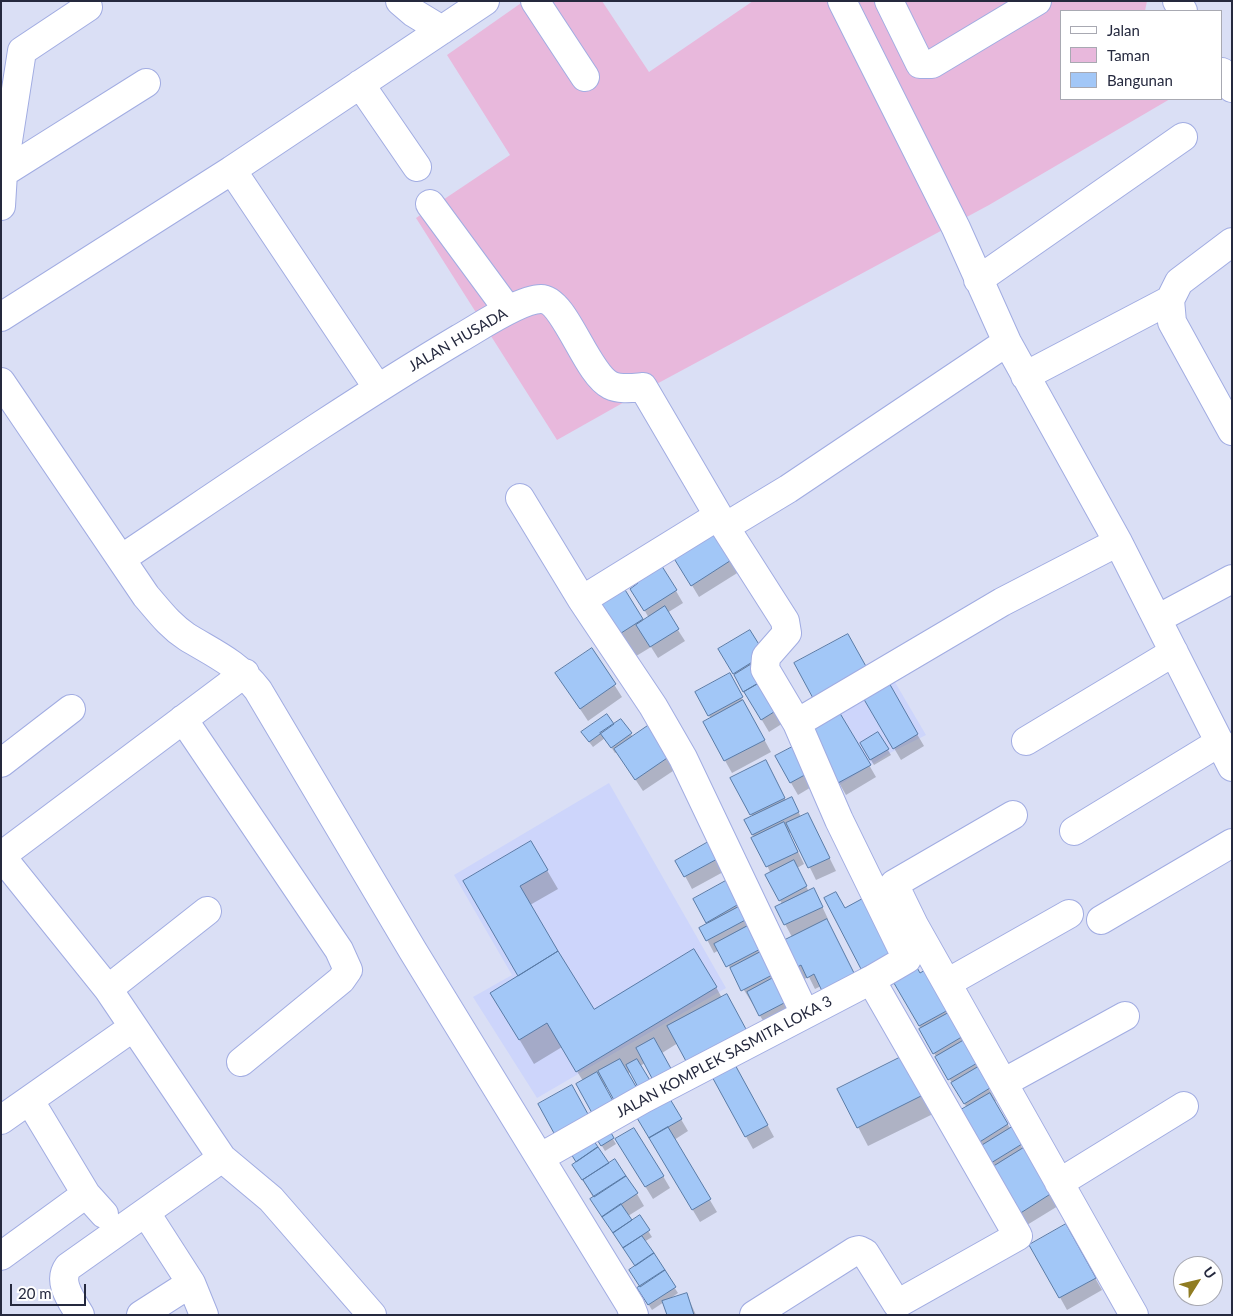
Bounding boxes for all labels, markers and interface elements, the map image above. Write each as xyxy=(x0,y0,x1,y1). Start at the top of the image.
legend xyxy=(1060,10,1223,100)
text: Jalan xyxy=(1107,21,1140,39)
text: Taman xyxy=(1107,46,1150,64)
text: Bangunan xyxy=(1107,71,1173,89)
street label: JALAN HUSADA xyxy=(405,304,511,376)
street label: JALAN KOMPLEK SASMITA LOKA 3 xyxy=(613,992,835,1122)
north arrow xyxy=(1173,1256,1223,1306)
text: U xyxy=(1200,1263,1220,1282)
scale bar xyxy=(12,1274,89,1306)
text: 20 m xyxy=(18,1284,52,1302)

